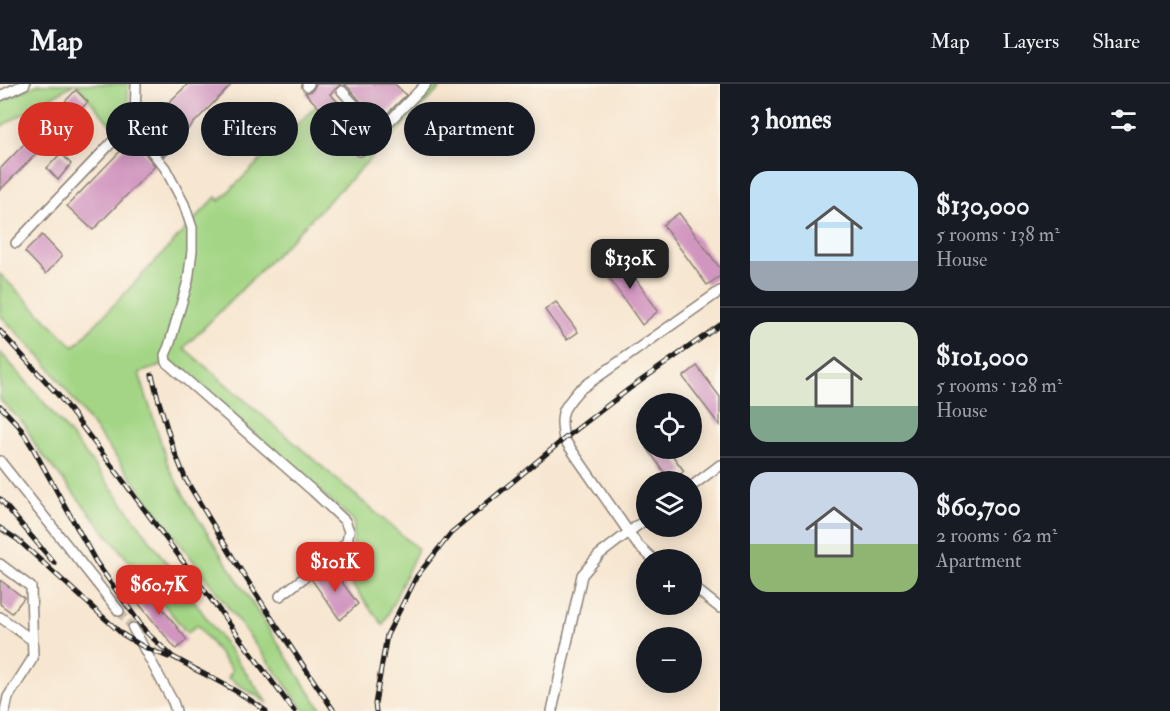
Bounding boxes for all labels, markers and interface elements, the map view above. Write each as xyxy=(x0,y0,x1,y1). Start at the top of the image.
text: Map xyxy=(30,24,83,59)
text: Map xyxy=(930,28,970,55)
text: Layers xyxy=(1003,28,1059,55)
text: Share xyxy=(1092,28,1140,55)
chip: Buy xyxy=(18,102,94,156)
chip: Rent xyxy=(106,102,189,156)
chip: Filters xyxy=(201,102,298,156)
chip: New xyxy=(310,102,392,156)
chip: Apartment xyxy=(404,102,535,156)
text: 3 homes xyxy=(750,104,831,136)
icon: filters xyxy=(1107,104,1140,137)
text: $130,000 xyxy=(936,190,1029,222)
icon: home xyxy=(798,195,870,267)
text: 5 rooms · 138 m² xyxy=(936,222,1060,247)
pin: $130K xyxy=(588,239,672,290)
text: $130K xyxy=(605,246,655,271)
text: House xyxy=(936,247,987,272)
text: $101,000 xyxy=(936,341,1028,373)
icon: home xyxy=(798,346,870,418)
text: 5 rooms · 128 m² xyxy=(936,373,1062,398)
map controls xyxy=(636,393,702,693)
button: locate xyxy=(636,393,702,459)
text: House xyxy=(936,398,987,423)
button: layers xyxy=(636,471,702,537)
text: $60,700 xyxy=(936,491,1021,523)
icon: home xyxy=(798,496,870,568)
text: 2 rooms · 62 m² xyxy=(936,523,1057,548)
pin: $101K xyxy=(293,542,377,593)
text: Apartment xyxy=(936,548,1021,573)
text: $101K xyxy=(310,549,360,574)
button: + xyxy=(636,549,702,615)
pin: $60.7K xyxy=(110,565,208,616)
text: $60.7K xyxy=(130,572,188,597)
button: − xyxy=(636,627,702,693)

